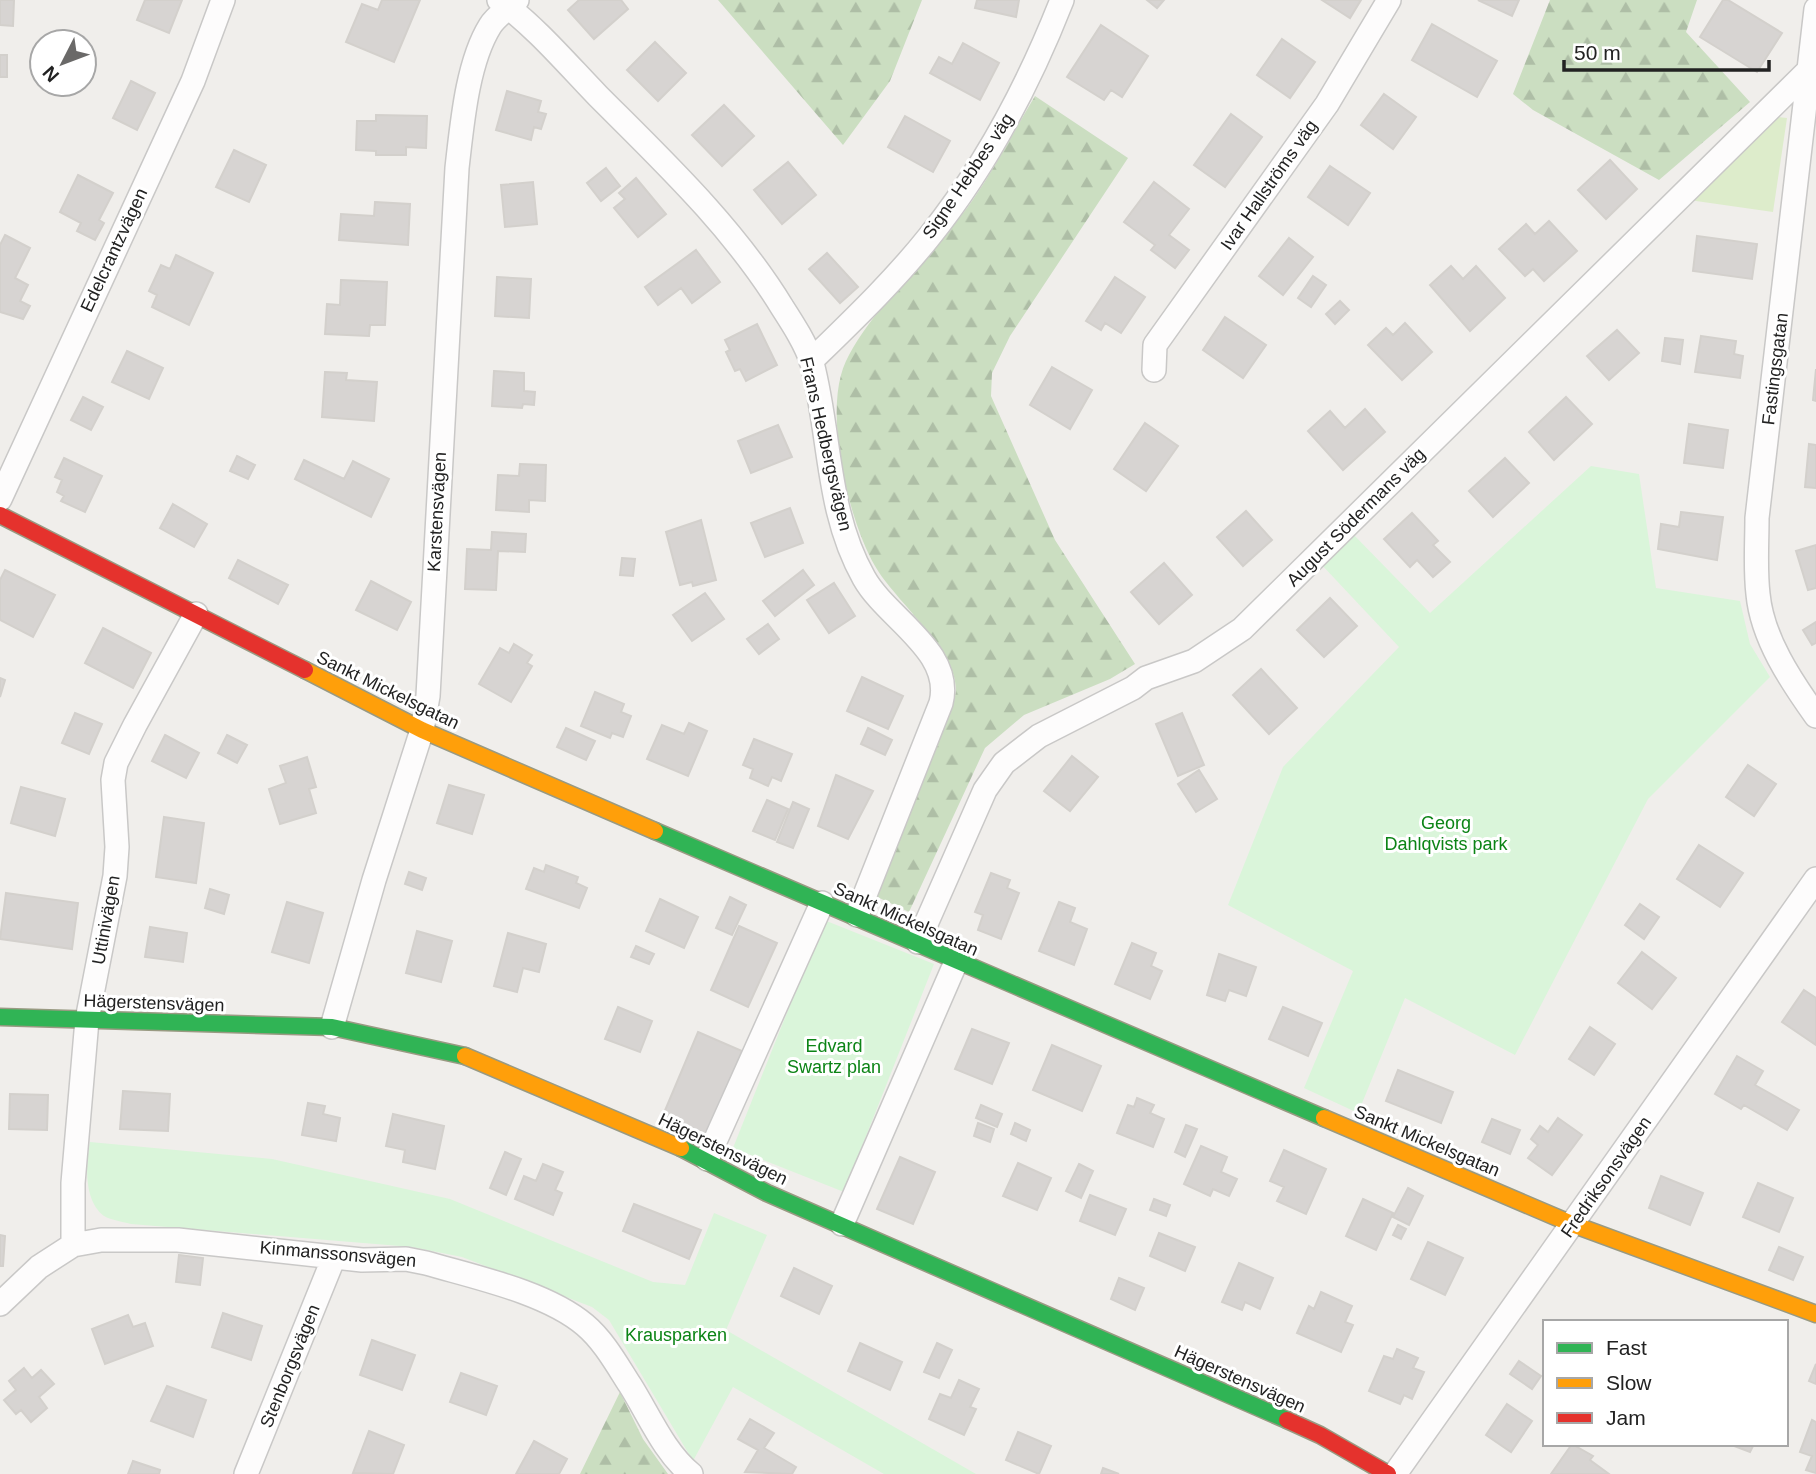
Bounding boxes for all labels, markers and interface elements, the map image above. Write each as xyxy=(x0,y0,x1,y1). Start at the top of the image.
north arrow xyxy=(28,28,98,98)
scale bar xyxy=(1564,28,1769,72)
text: 50 m xyxy=(1574,41,1621,64)
text: N xyxy=(38,62,63,86)
street label: Signe Hebbes väg xyxy=(919,109,1017,243)
street label: Ivar Hallströms väg xyxy=(1217,116,1321,254)
street label: Edelcrantzvägen xyxy=(77,185,151,315)
street label: Fastingsgatan xyxy=(1758,312,1792,426)
street label: Frans Hedbergsvägen xyxy=(796,355,856,533)
street label: August Södermans väg xyxy=(1283,444,1429,590)
street label: Karstensvägen xyxy=(424,452,450,572)
street label: Sankt Mickelsgatan xyxy=(313,647,463,733)
park label: Georg Dahlqvists park xyxy=(1384,813,1509,854)
street label: Uttinivägen xyxy=(88,874,124,966)
street label: Sankt Mickelsgatan xyxy=(831,878,981,960)
street label: Hägerstensvägen xyxy=(83,991,225,1015)
park label: Edvard Swartz plan xyxy=(787,1036,881,1077)
street label: Sankt Mickelsgatan xyxy=(1351,1101,1503,1181)
street label: Hägerstensvägen xyxy=(655,1109,791,1189)
street label: Fredriksonsvägen xyxy=(1557,1113,1655,1241)
street label: Kinmanssonsvägen xyxy=(259,1237,417,1271)
street label: Stenborgsvägen xyxy=(256,1301,324,1431)
legend xyxy=(1543,1320,1788,1446)
park label: Krausparken xyxy=(625,1325,727,1345)
text: Fast xyxy=(1606,1336,1647,1359)
street label: Hägerstensvägen xyxy=(1171,1341,1309,1417)
text: Slow xyxy=(1606,1371,1652,1394)
text: Jam xyxy=(1606,1406,1646,1429)

